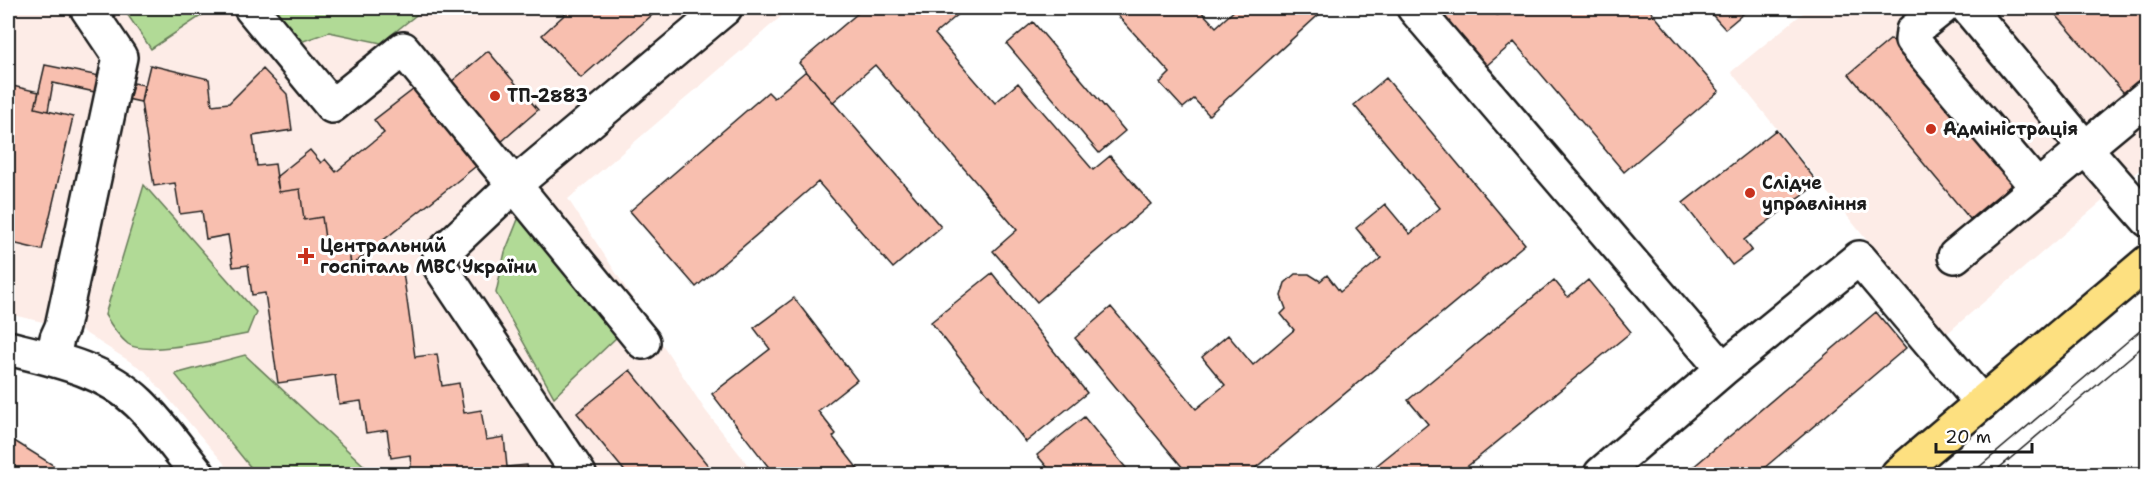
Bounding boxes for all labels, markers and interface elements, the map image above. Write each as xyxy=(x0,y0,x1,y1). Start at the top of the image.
place label: ТП-2883 xyxy=(507,84,588,108)
marker: ТП-2883 xyxy=(488,89,502,103)
place label: Адміністрація xyxy=(1943,117,2078,141)
marker: Адміністрація xyxy=(1924,122,1938,136)
place label: Слідче управління xyxy=(1762,171,1867,216)
marker: Слідче управління xyxy=(1743,186,1757,200)
place label: Центральний госпіталь МВС України xyxy=(320,234,537,279)
marker: Центральний госпіталь МВС України xyxy=(297,247,315,265)
scale bar xyxy=(1936,416,2032,454)
text: 20 m xyxy=(1945,425,1991,449)

